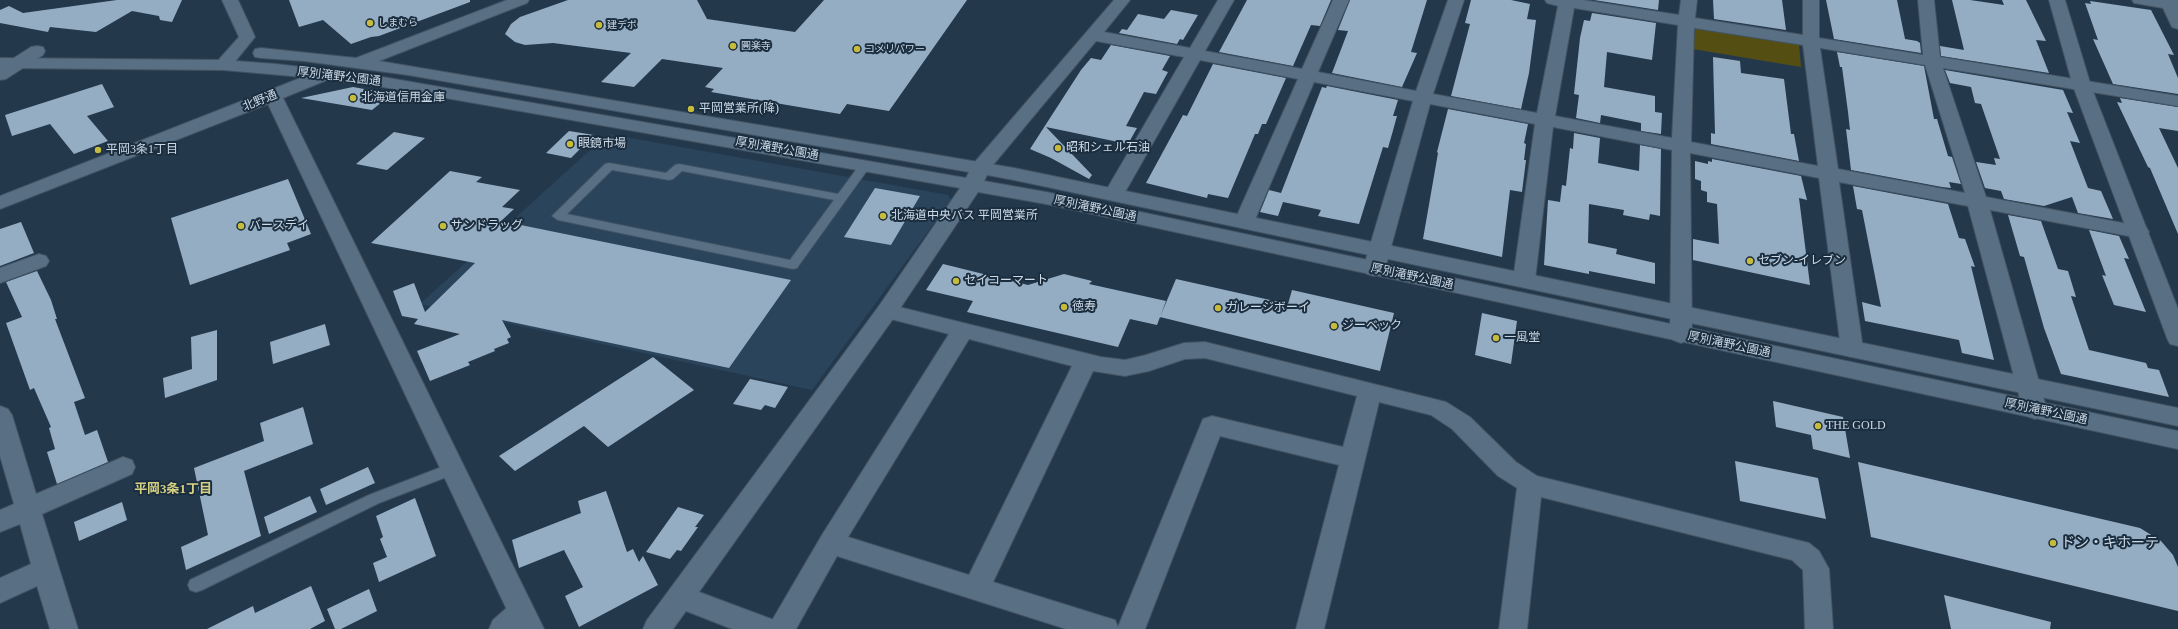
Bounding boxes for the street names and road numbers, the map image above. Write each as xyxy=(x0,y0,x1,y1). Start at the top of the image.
street label: 厚別滝野公園通 xyxy=(296,65,382,89)
street label: 北野通 xyxy=(241,88,279,114)
street label: 厚別滝野公園通 xyxy=(734,135,820,163)
street label: 厚別滝野公園通 xyxy=(1052,193,1138,225)
street label: 厚別滝野公園通 xyxy=(1369,261,1455,293)
street label: 厚別滝野公園通 xyxy=(1686,329,1772,361)
street label: 厚別滝野公園通 xyxy=(2003,396,2089,428)

